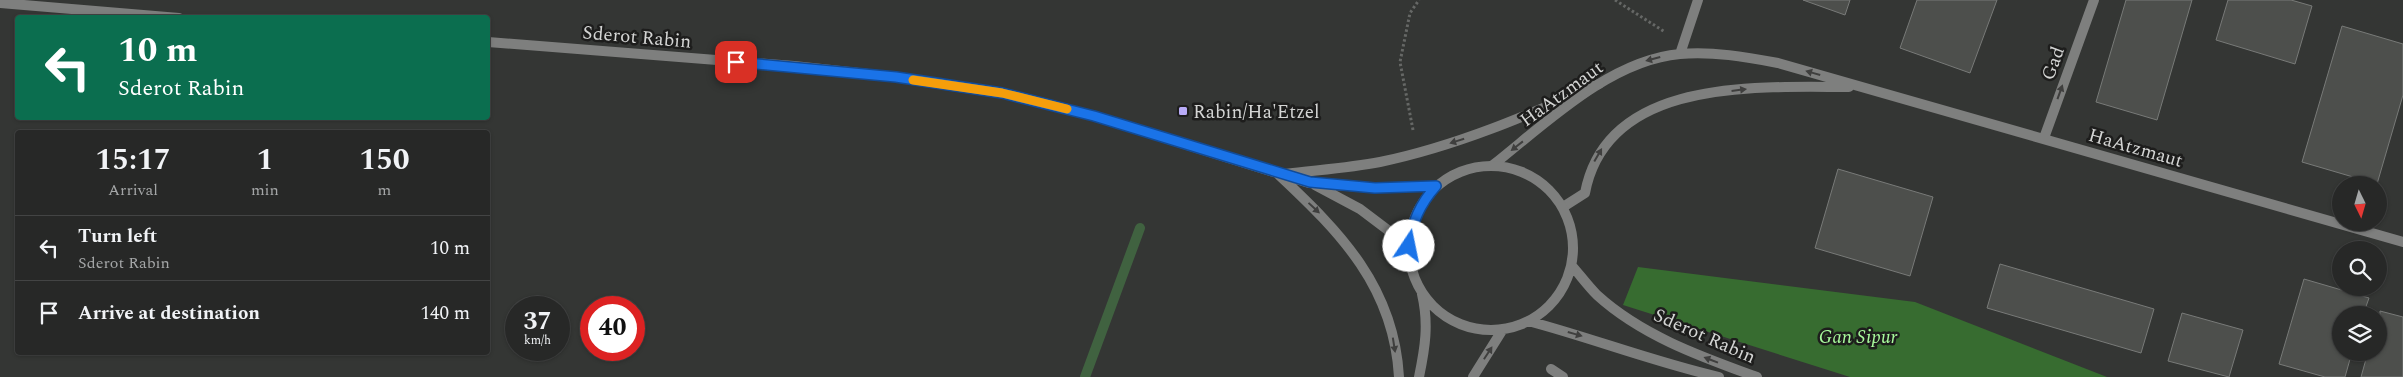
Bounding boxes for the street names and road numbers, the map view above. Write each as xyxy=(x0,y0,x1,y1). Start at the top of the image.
street label: Sderot Rabin xyxy=(581,18,693,57)
street label: Gad xyxy=(2034,42,2073,85)
street label: HaAtzmaut xyxy=(1514,54,1610,135)
street label: HaAtzmaut xyxy=(2085,121,2187,176)
street label: Sderot Rabin xyxy=(1649,301,1760,372)

